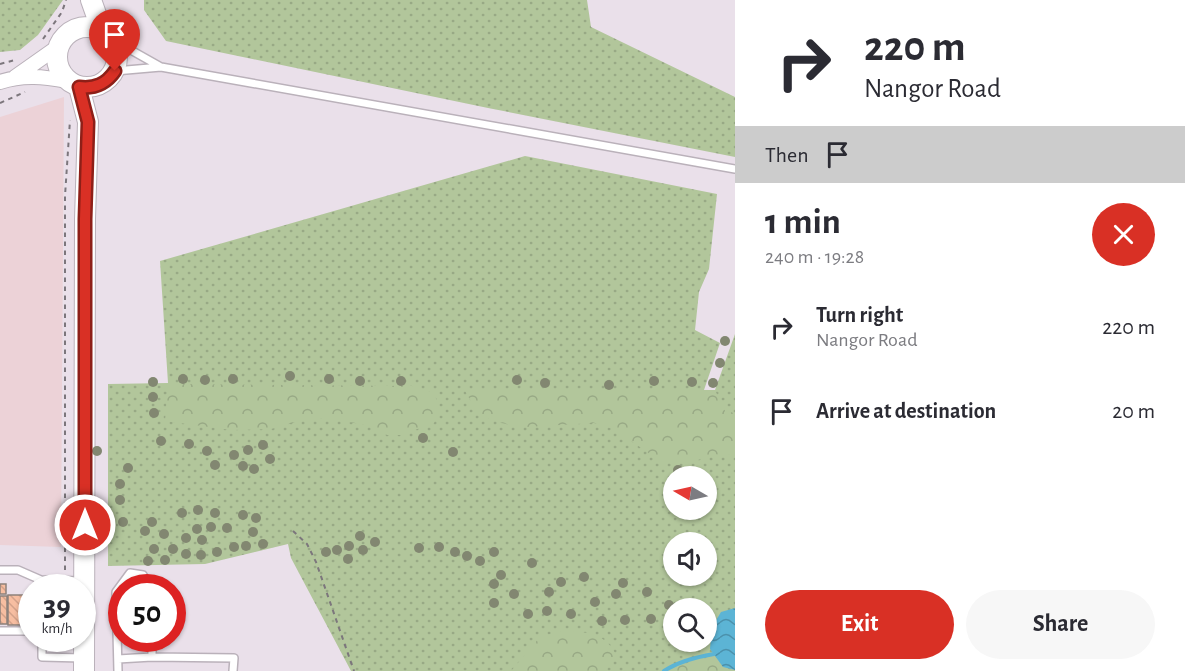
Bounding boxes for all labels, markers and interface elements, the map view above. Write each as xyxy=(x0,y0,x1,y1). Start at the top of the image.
pin xyxy=(89,9,140,71)
icon: arrive xyxy=(98,18,131,51)
icon: right xyxy=(765,24,843,102)
text: 220 m xyxy=(864,26,966,68)
text: Nangor Road xyxy=(864,75,1001,102)
icon: arrive xyxy=(821,138,854,171)
text: Then xyxy=(765,144,809,166)
button: close xyxy=(1092,203,1155,266)
text: 1 min xyxy=(765,204,841,240)
text: 240 m · 19:28 xyxy=(765,247,864,267)
text: Turn right xyxy=(816,304,903,326)
icon: right xyxy=(765,311,798,344)
text: 220 m xyxy=(1102,316,1155,338)
text: Nangor Road xyxy=(816,330,918,350)
icon: arrive xyxy=(765,395,798,428)
text: Arrive at destination xyxy=(816,400,996,422)
text: 20 m xyxy=(1112,400,1155,422)
north arrow xyxy=(663,466,717,520)
map controls xyxy=(663,466,717,652)
position arrow xyxy=(53,493,117,557)
button: sound xyxy=(663,532,717,586)
speed limit sign: 50 xyxy=(108,574,186,652)
button: Exit xyxy=(765,590,954,659)
button: Share xyxy=(966,590,1155,659)
text: 39 xyxy=(43,591,71,621)
button: search xyxy=(663,598,717,652)
text: km/h xyxy=(42,621,72,636)

